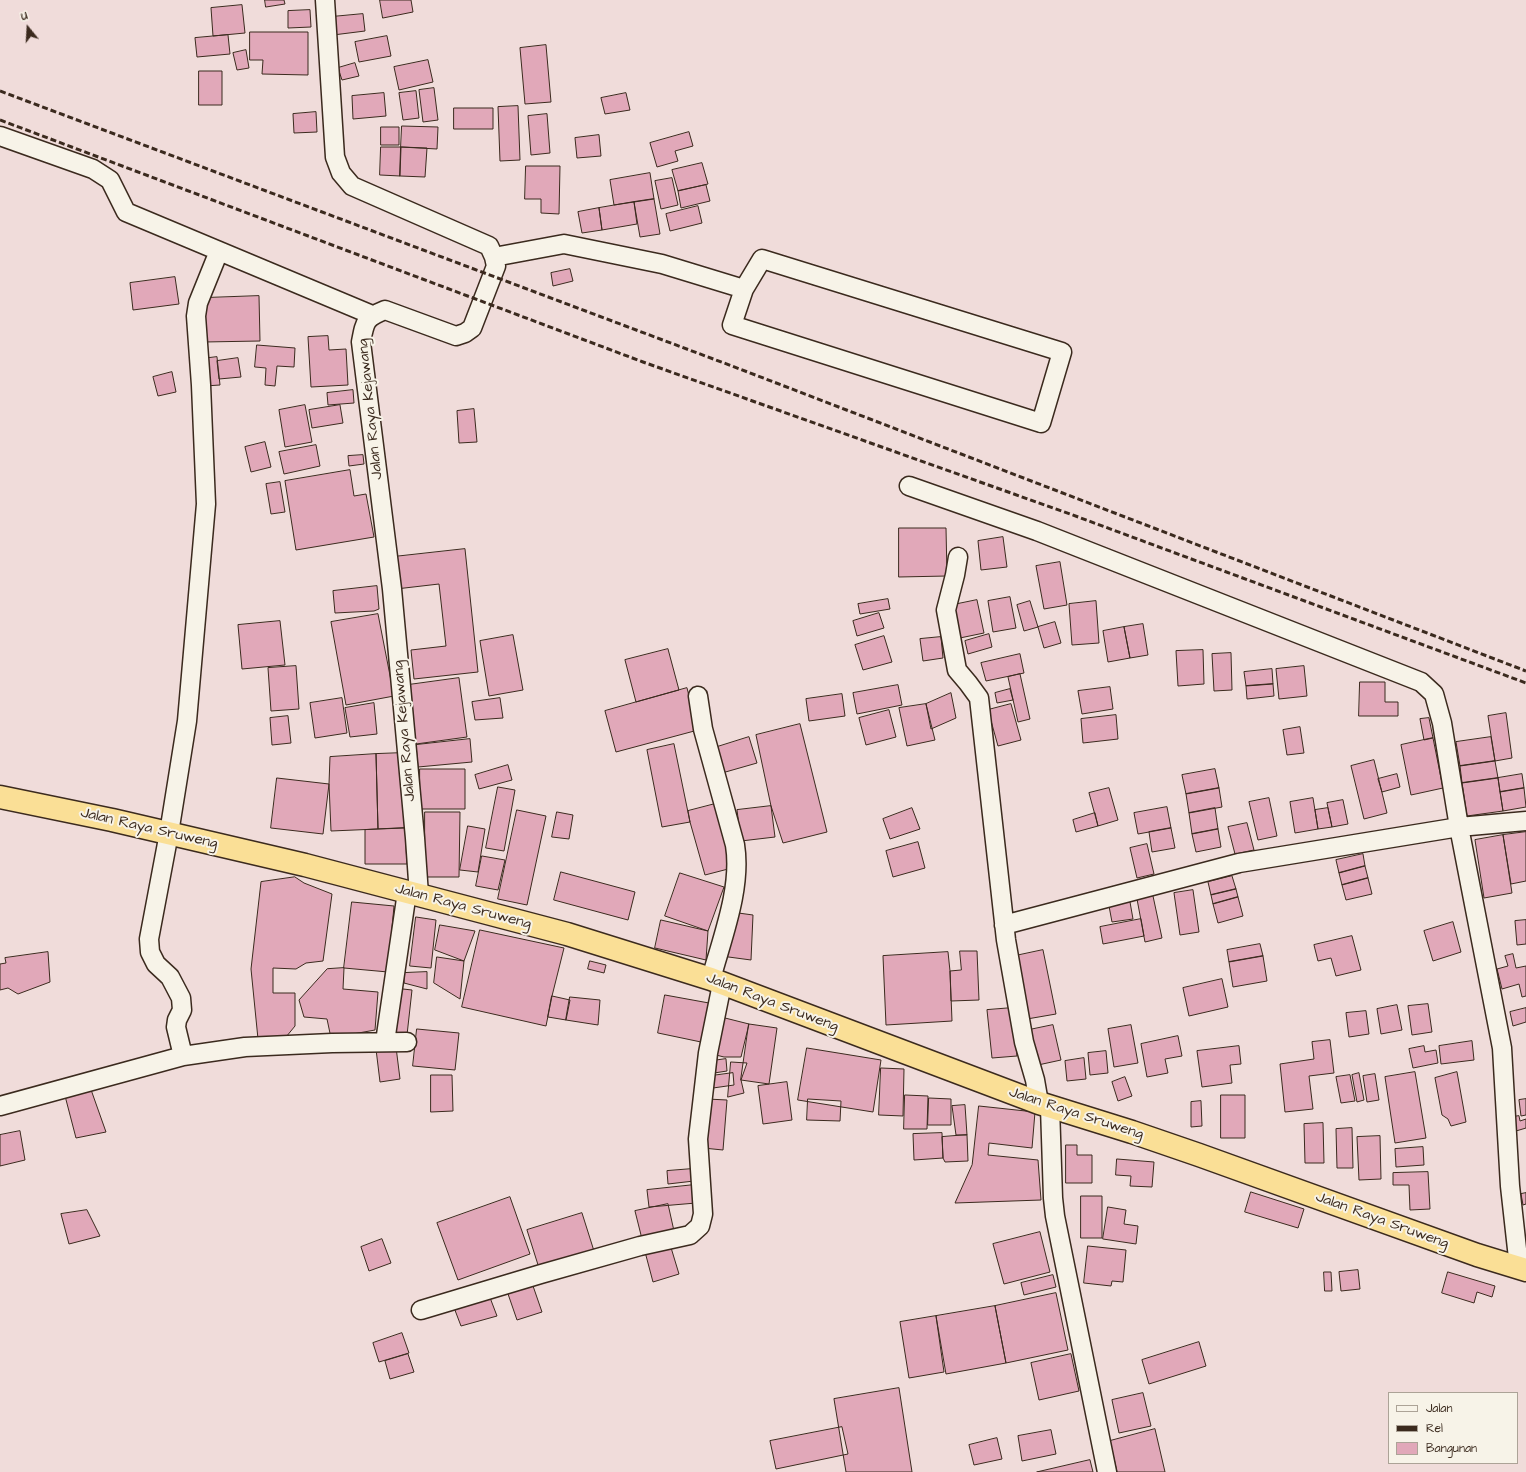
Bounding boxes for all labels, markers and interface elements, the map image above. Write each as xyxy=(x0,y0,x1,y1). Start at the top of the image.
north arrow xyxy=(8,8,48,48)
text: U xyxy=(19,8,29,24)
street label: Jalan Raya Kejawang xyxy=(355,338,387,480)
street label: Jalan Raya Kejawang xyxy=(390,660,420,802)
street label: Jalan Raya Sruweng xyxy=(79,804,219,854)
street label: Jalan Raya Sruweng xyxy=(393,880,533,934)
street label: Jalan Raya Sruweng xyxy=(703,969,841,1037)
street label: Jalan Raya Sruweng xyxy=(1007,1084,1145,1144)
street label: Jalan Raya Sruweng xyxy=(1313,1189,1451,1253)
legend xyxy=(1388,1392,1518,1464)
text: Jalan xyxy=(1426,1400,1452,1417)
text: Rel xyxy=(1426,1420,1443,1437)
text: Bangunan xyxy=(1426,1440,1477,1457)

